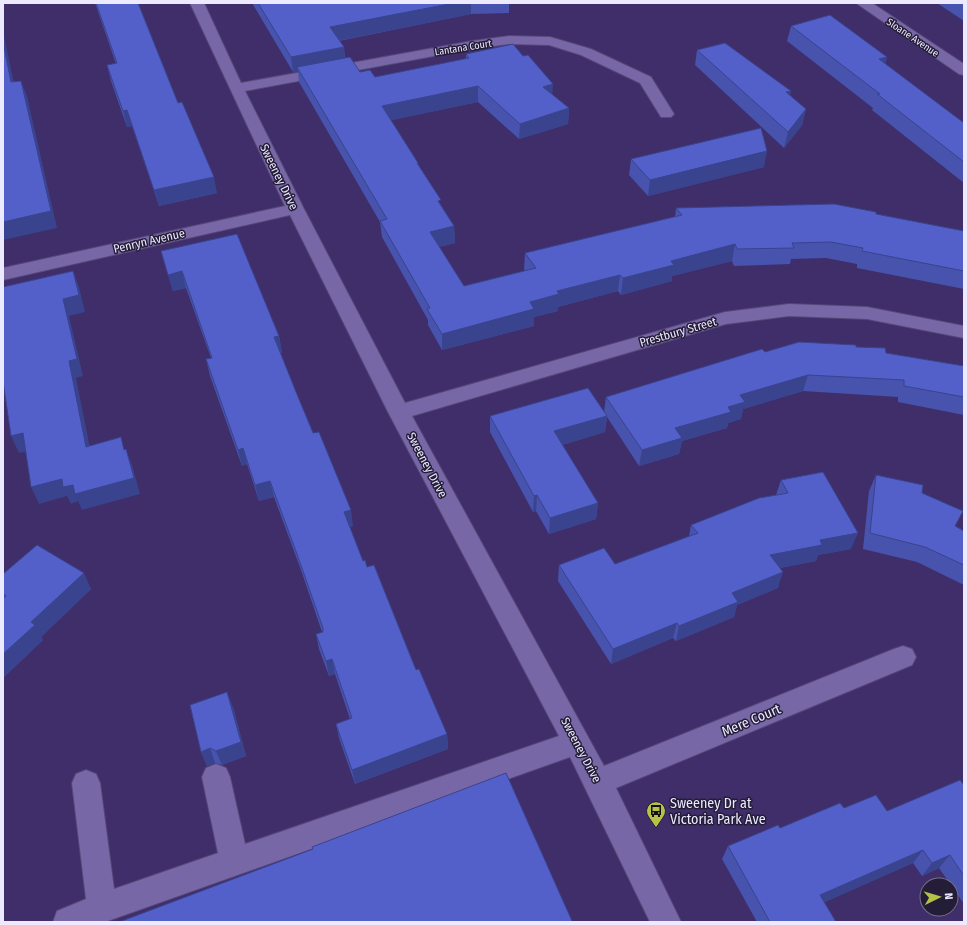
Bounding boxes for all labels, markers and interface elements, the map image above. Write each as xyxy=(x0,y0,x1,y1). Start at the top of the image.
street label: Sloane Avenue xyxy=(884,16,941,60)
street label: Lantana Court xyxy=(434,37,493,58)
street label: Sweeney Drive xyxy=(257,142,301,212)
street label: Penryn Avenue xyxy=(112,226,186,256)
street label: Prestbury Street xyxy=(638,314,718,350)
street label: Sweeney Drive xyxy=(404,430,450,500)
street label: Mere Court xyxy=(719,700,784,741)
street label: Sweeney Drive xyxy=(558,715,604,785)
place label: Sweeney Dr at Victoria Park Ave xyxy=(670,795,766,828)
bus stop icon: Sweeney Dr at Victoria Park Ave xyxy=(645,800,667,828)
north arrow xyxy=(919,877,959,917)
text: N xyxy=(942,892,955,900)

